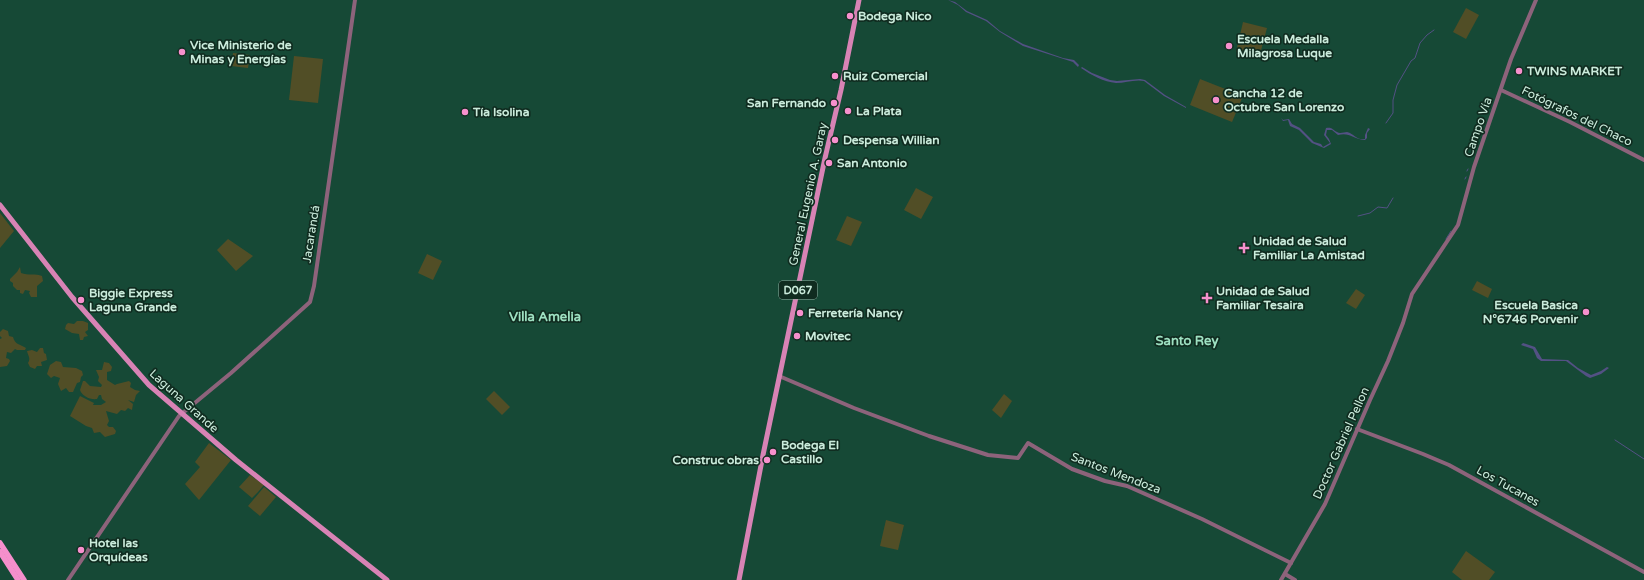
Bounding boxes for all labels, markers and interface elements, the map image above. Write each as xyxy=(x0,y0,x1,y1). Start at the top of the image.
place label: Bodega Nico xyxy=(858,9,932,24)
marker: Bodega Nico xyxy=(845,11,855,21)
place label: Escuela Medalla Milagrosa Luque xyxy=(1237,32,1332,61)
place label: Vice Ministerio de Minas y Energías xyxy=(190,38,292,67)
marker: Escuela Medalla Milagrosa Luque xyxy=(1224,41,1234,51)
marker: Vice Ministerio de Minas y Energías xyxy=(177,47,187,57)
place label: TWINS MARKET xyxy=(1526,64,1623,78)
marker: TWINS MARKET xyxy=(1514,66,1524,76)
place label: Ruiz Comercial xyxy=(843,69,928,83)
marker: Ruiz Comercial xyxy=(830,71,840,81)
street label: Fotógrafos del Chaco xyxy=(1519,83,1635,149)
place label: Cancha 12 de Octubre San Lorenzo xyxy=(1224,86,1344,114)
marker: Cancha 12 de Octubre San Lorenzo xyxy=(1211,95,1221,105)
street label: Campo Vía xyxy=(1461,95,1495,159)
place label: San Fernando xyxy=(747,96,826,110)
marker: San Fernando xyxy=(829,98,839,108)
place label: La Plata xyxy=(856,104,902,118)
place label: Tía Isolina xyxy=(472,105,530,119)
marker: La Plata xyxy=(843,106,853,116)
marker: Tía Isolina xyxy=(460,107,470,117)
street label: General Eugenio A. Garay xyxy=(786,121,830,267)
place label: Despensa Willian xyxy=(843,133,940,148)
marker: Despensa Willian xyxy=(830,135,840,145)
place label: San Antonio xyxy=(837,156,907,170)
marker: San Antonio xyxy=(824,158,834,168)
street label: Jacarandá xyxy=(300,204,322,264)
place label: Unidad de Salud Familiar La Amistad xyxy=(1253,234,1365,262)
marker: Unidad de Salud Familiar La Amistad xyxy=(1238,242,1250,254)
road number: D067 xyxy=(779,281,817,299)
place label: Unidad de Salud Familiar Tesaira xyxy=(1216,284,1310,312)
place label: Biggie Express Laguna Grande xyxy=(89,286,177,315)
marker: Unidad de Salud Familiar Tesaira xyxy=(1201,292,1213,304)
marker: Biggie Express Laguna Grande xyxy=(76,295,86,305)
place label: Escuela Basica N°6746 Porvenir xyxy=(1483,298,1578,326)
place label: Ferretería Nancy xyxy=(808,306,903,321)
marker: Escuela Basica N°6746 Porvenir xyxy=(1581,307,1591,317)
marker: Ferretería Nancy xyxy=(795,308,805,318)
district label: Villa Amelia xyxy=(509,309,581,325)
place label: Movitec xyxy=(805,329,851,343)
marker: Movitec xyxy=(792,331,802,341)
district label: Santo Rey xyxy=(1156,333,1218,349)
street label: Laguna Grande xyxy=(147,366,221,436)
street label: Doctor Gabriel Pellon xyxy=(1310,385,1372,501)
place label: Bodega El Castillo xyxy=(781,438,839,466)
marker: Bodega El Castillo xyxy=(768,447,778,457)
street label: Santos Mendoza xyxy=(1069,449,1163,497)
place label: Construc obras xyxy=(673,453,759,467)
marker: Construc obras xyxy=(762,455,772,465)
street label: Los Tucanes xyxy=(1474,463,1542,509)
place label: Hotel las Orquídeas xyxy=(89,536,148,565)
marker: Hotel las Orquídeas xyxy=(76,545,86,555)

